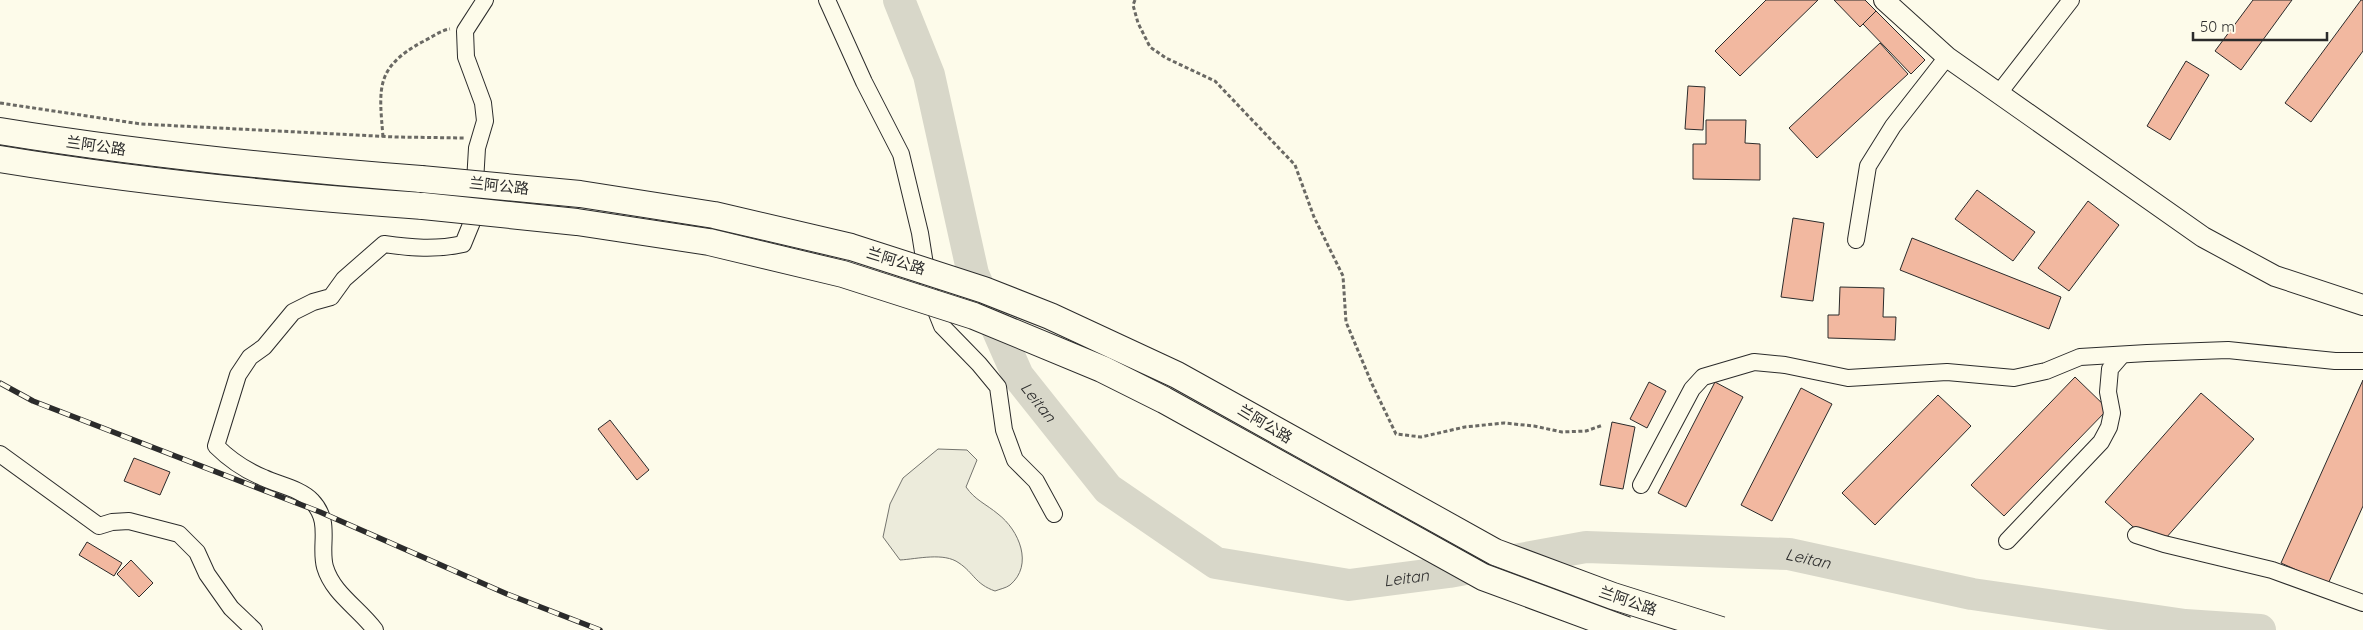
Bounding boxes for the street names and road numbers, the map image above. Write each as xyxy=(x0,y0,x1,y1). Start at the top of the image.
street label: 兰阿公路 xyxy=(65,132,127,159)
street label: 兰阿公路 xyxy=(468,173,530,198)
street label: 兰阿公路 xyxy=(865,243,928,278)
street label: 兰阿公路 xyxy=(1235,400,1296,447)
street label: 兰阿公路 xyxy=(1597,582,1660,619)

